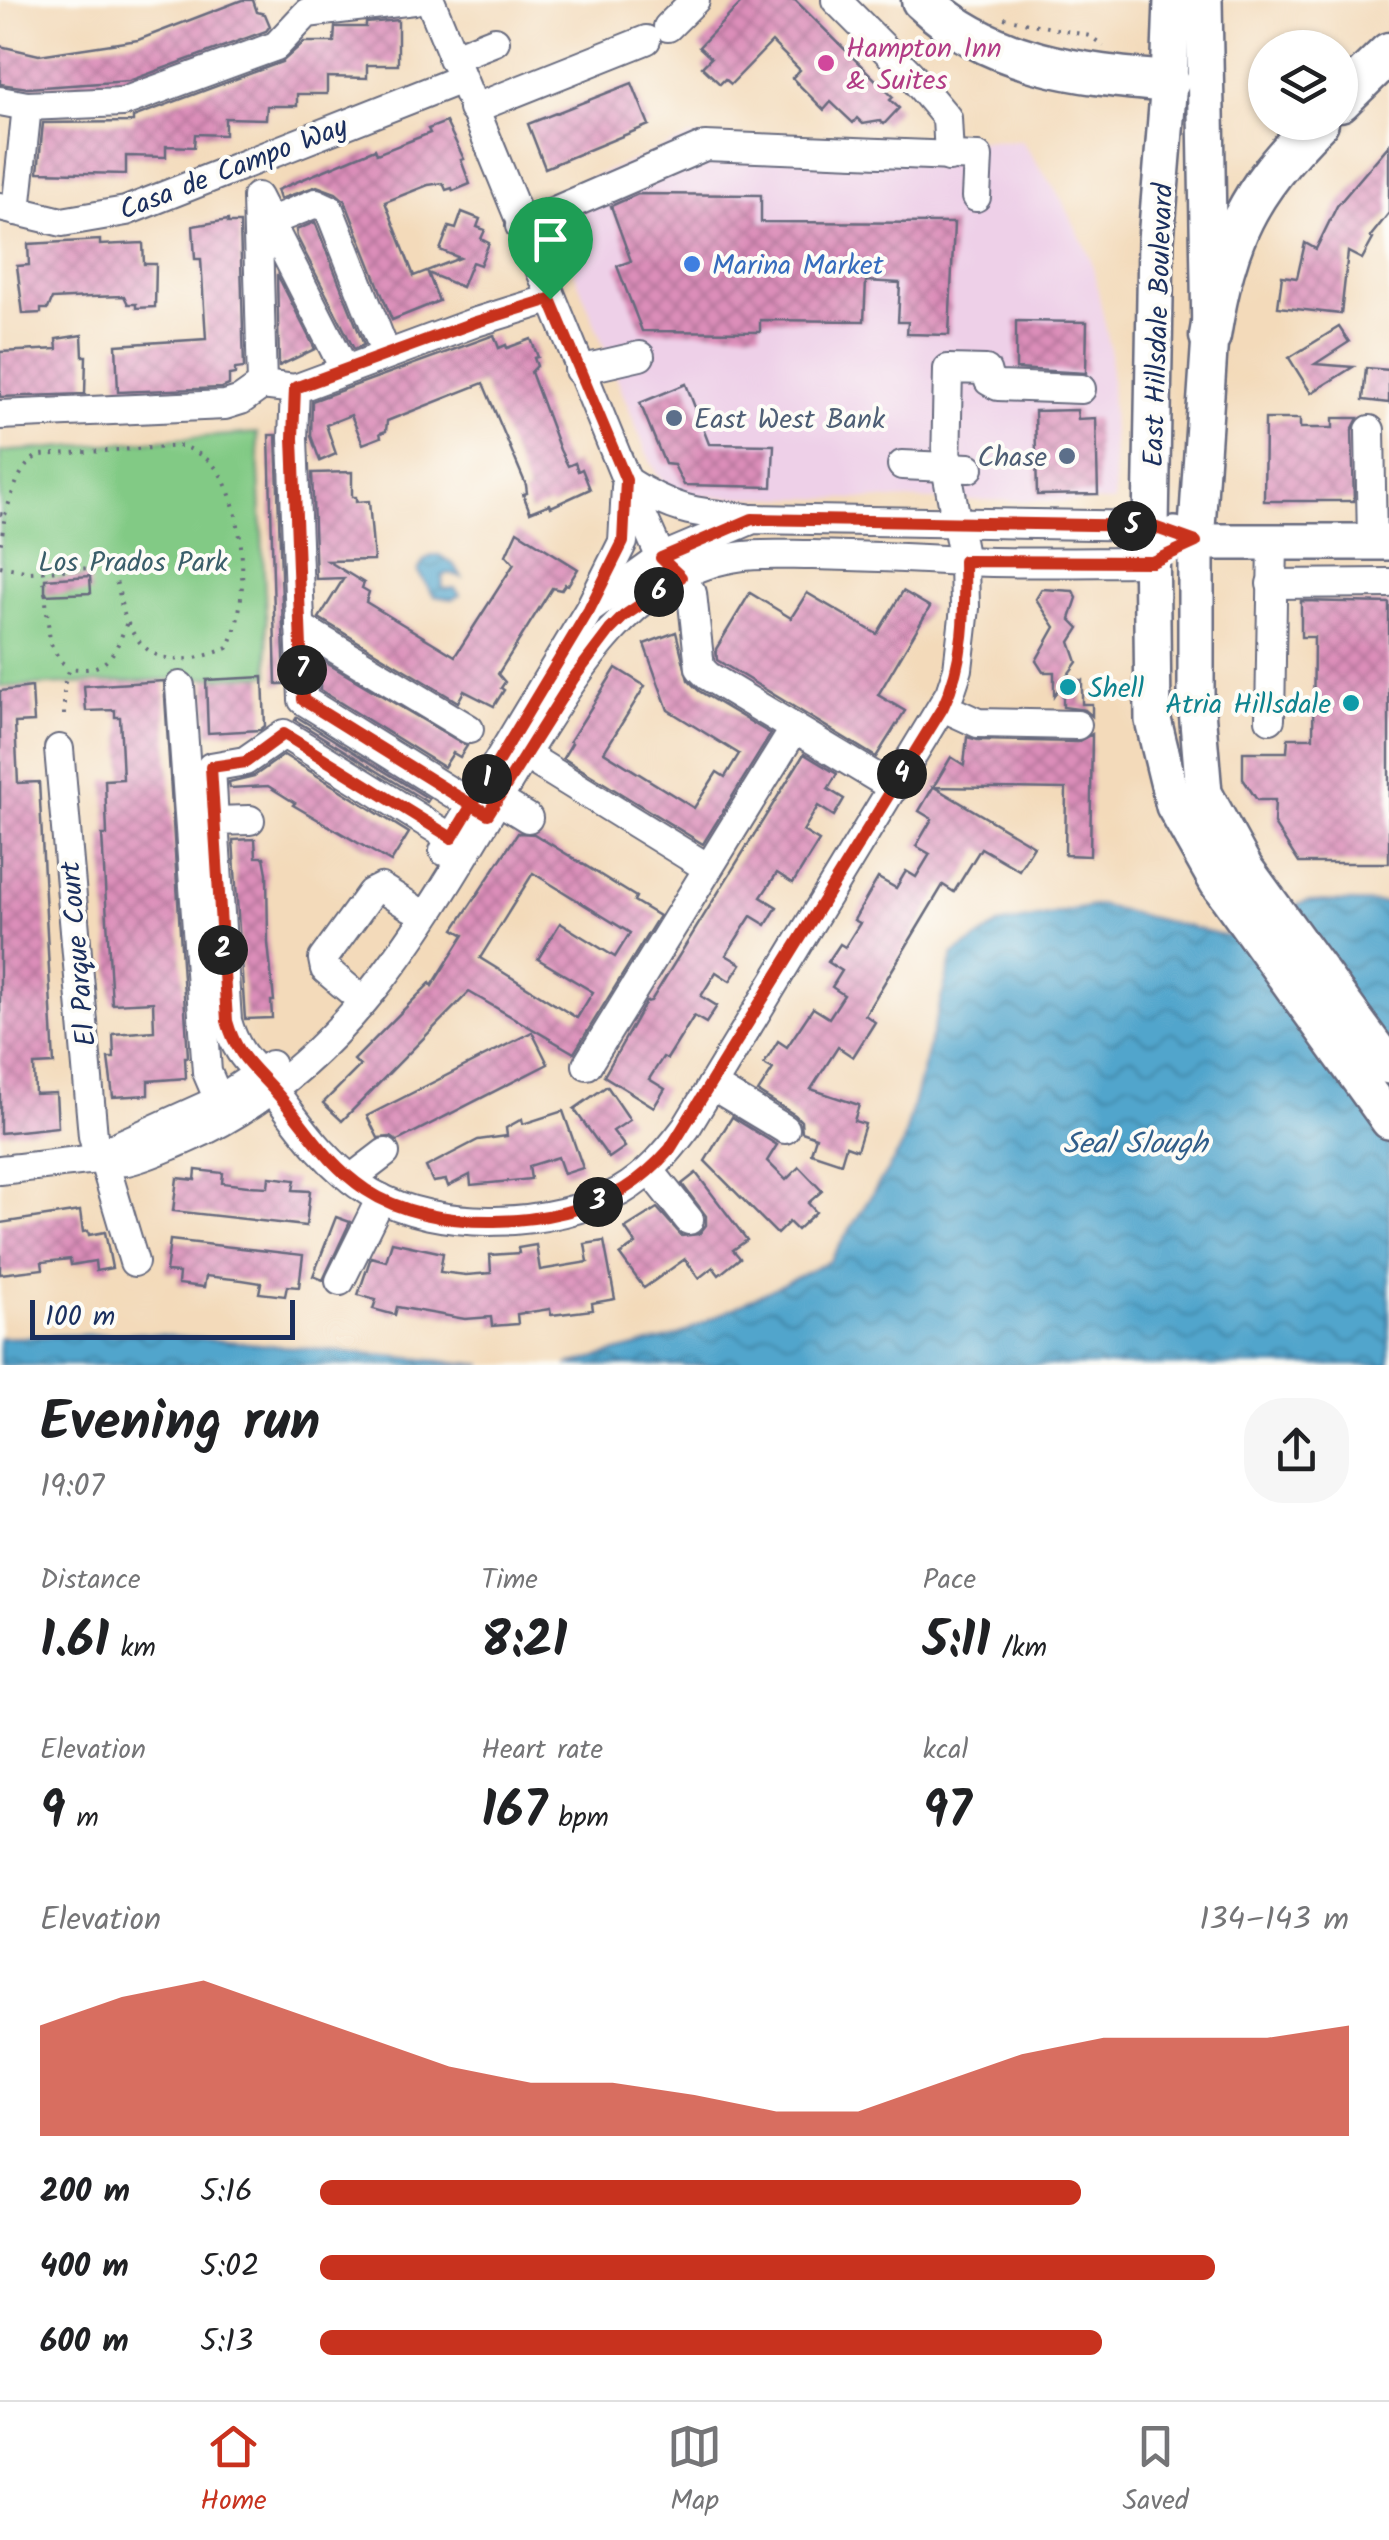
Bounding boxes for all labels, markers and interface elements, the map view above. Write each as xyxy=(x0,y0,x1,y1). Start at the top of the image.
place label: Hampton Inn & Suites xyxy=(846,27,1002,104)
map controls xyxy=(1248,30,1358,140)
button: layers xyxy=(1248,30,1358,140)
marker: Hampton Inn & Suites xyxy=(815,52,837,74)
street label: Casa de Campo Way xyxy=(113,105,356,234)
street label: East Hillsdale Boulevard xyxy=(1132,181,1187,468)
pin xyxy=(508,197,593,300)
icon: arrive xyxy=(523,212,578,267)
place label: Marina Market xyxy=(712,244,885,289)
marker: Marina Market xyxy=(681,253,703,275)
place label: East West Bank xyxy=(694,398,886,443)
marker: East West Bank xyxy=(663,407,685,429)
place label: Chase xyxy=(978,436,1047,481)
marker: Chase xyxy=(1056,445,1078,467)
pin: 5 xyxy=(1107,501,1157,551)
text: 5 xyxy=(1125,503,1139,548)
park label: Los Prados Park xyxy=(38,541,229,586)
pin: 6 xyxy=(634,567,684,617)
text: 6 xyxy=(651,569,667,614)
pin: 7 xyxy=(277,645,327,695)
text: 7 xyxy=(295,647,309,692)
place label: Shell xyxy=(1088,667,1144,712)
marker: Shell xyxy=(1057,676,1079,698)
place label: Atria Hillsdale xyxy=(1165,683,1331,728)
marker: Atria Hillsdale xyxy=(1340,692,1362,714)
pin: 4 xyxy=(877,749,927,799)
text: 4 xyxy=(894,751,910,796)
pin: 1 xyxy=(462,754,512,804)
text: 1 xyxy=(483,756,491,801)
street label: El Parque Court xyxy=(49,858,110,1048)
pin: 2 xyxy=(198,925,248,975)
text: 2 xyxy=(215,927,231,972)
water label: Seal Slough xyxy=(1063,1121,1210,1169)
pin: 3 xyxy=(573,1177,623,1227)
text: 3 xyxy=(590,1179,606,1224)
scale bar xyxy=(30,1295,295,1340)
text: 100 m xyxy=(45,1295,115,1340)
text: Evening run xyxy=(40,1381,320,1468)
button: share xyxy=(1244,1398,1349,1503)
text: 19:07 xyxy=(40,1462,104,1513)
text: Distance xyxy=(40,1558,141,1603)
text: Time xyxy=(481,1558,538,1603)
text: Pace xyxy=(923,1558,976,1603)
text: 1.61 xyxy=(40,1603,109,1683)
text: 8:21 xyxy=(481,1603,567,1683)
text: 5:11 xyxy=(923,1603,990,1683)
text: km xyxy=(109,1626,156,1671)
text: /km xyxy=(990,1626,1047,1671)
text: Elevation xyxy=(40,1728,146,1773)
text: Heart rate xyxy=(481,1728,603,1773)
text: kcal xyxy=(923,1728,968,1773)
text: 9 xyxy=(40,1773,65,1853)
text: 167 xyxy=(481,1773,547,1853)
text: 97 xyxy=(923,1773,972,1853)
text: m xyxy=(65,1796,99,1841)
text: bpm xyxy=(547,1796,609,1841)
text: Elevation xyxy=(40,1895,161,1946)
text: 134–143 m xyxy=(1199,1895,1349,1946)
text: 200 m xyxy=(40,2167,130,2218)
text: 5:16 xyxy=(200,2167,253,2218)
text: 400 m xyxy=(40,2242,129,2293)
text: 5:02 xyxy=(200,2242,260,2293)
text: 600 m xyxy=(40,2317,129,2368)
text: 5:13 xyxy=(200,2317,253,2368)
tab: Home xyxy=(200,2419,267,2524)
tab: Map xyxy=(667,2419,722,2524)
tab: Saved xyxy=(1122,2419,1189,2524)

